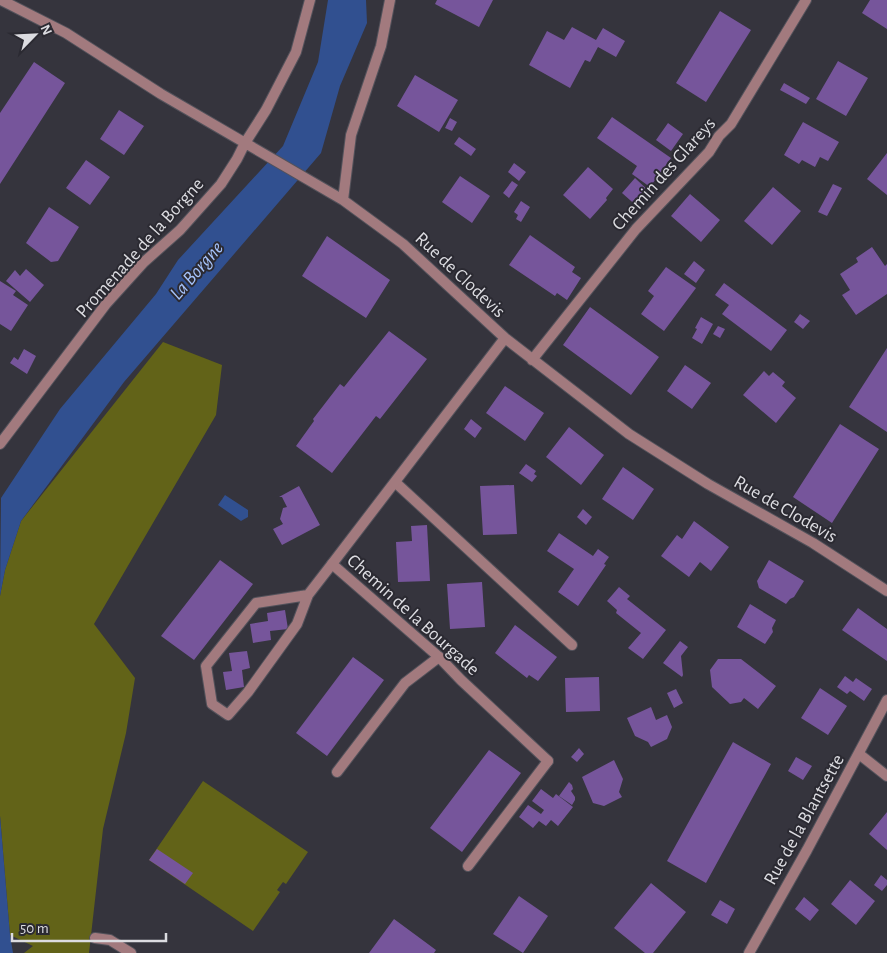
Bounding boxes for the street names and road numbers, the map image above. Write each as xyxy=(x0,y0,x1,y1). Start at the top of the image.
street label: Chemin des Glareys xyxy=(609,114,720,234)
street label: Promenade de la Borgne xyxy=(73,175,208,321)
street label: Rue de Clodevis xyxy=(411,229,509,321)
street label: Rue de Clodevis xyxy=(730,472,840,546)
street label: Chemin de la Bourgade xyxy=(343,551,483,679)
street label: Rue de la Blantsette xyxy=(761,751,848,888)

